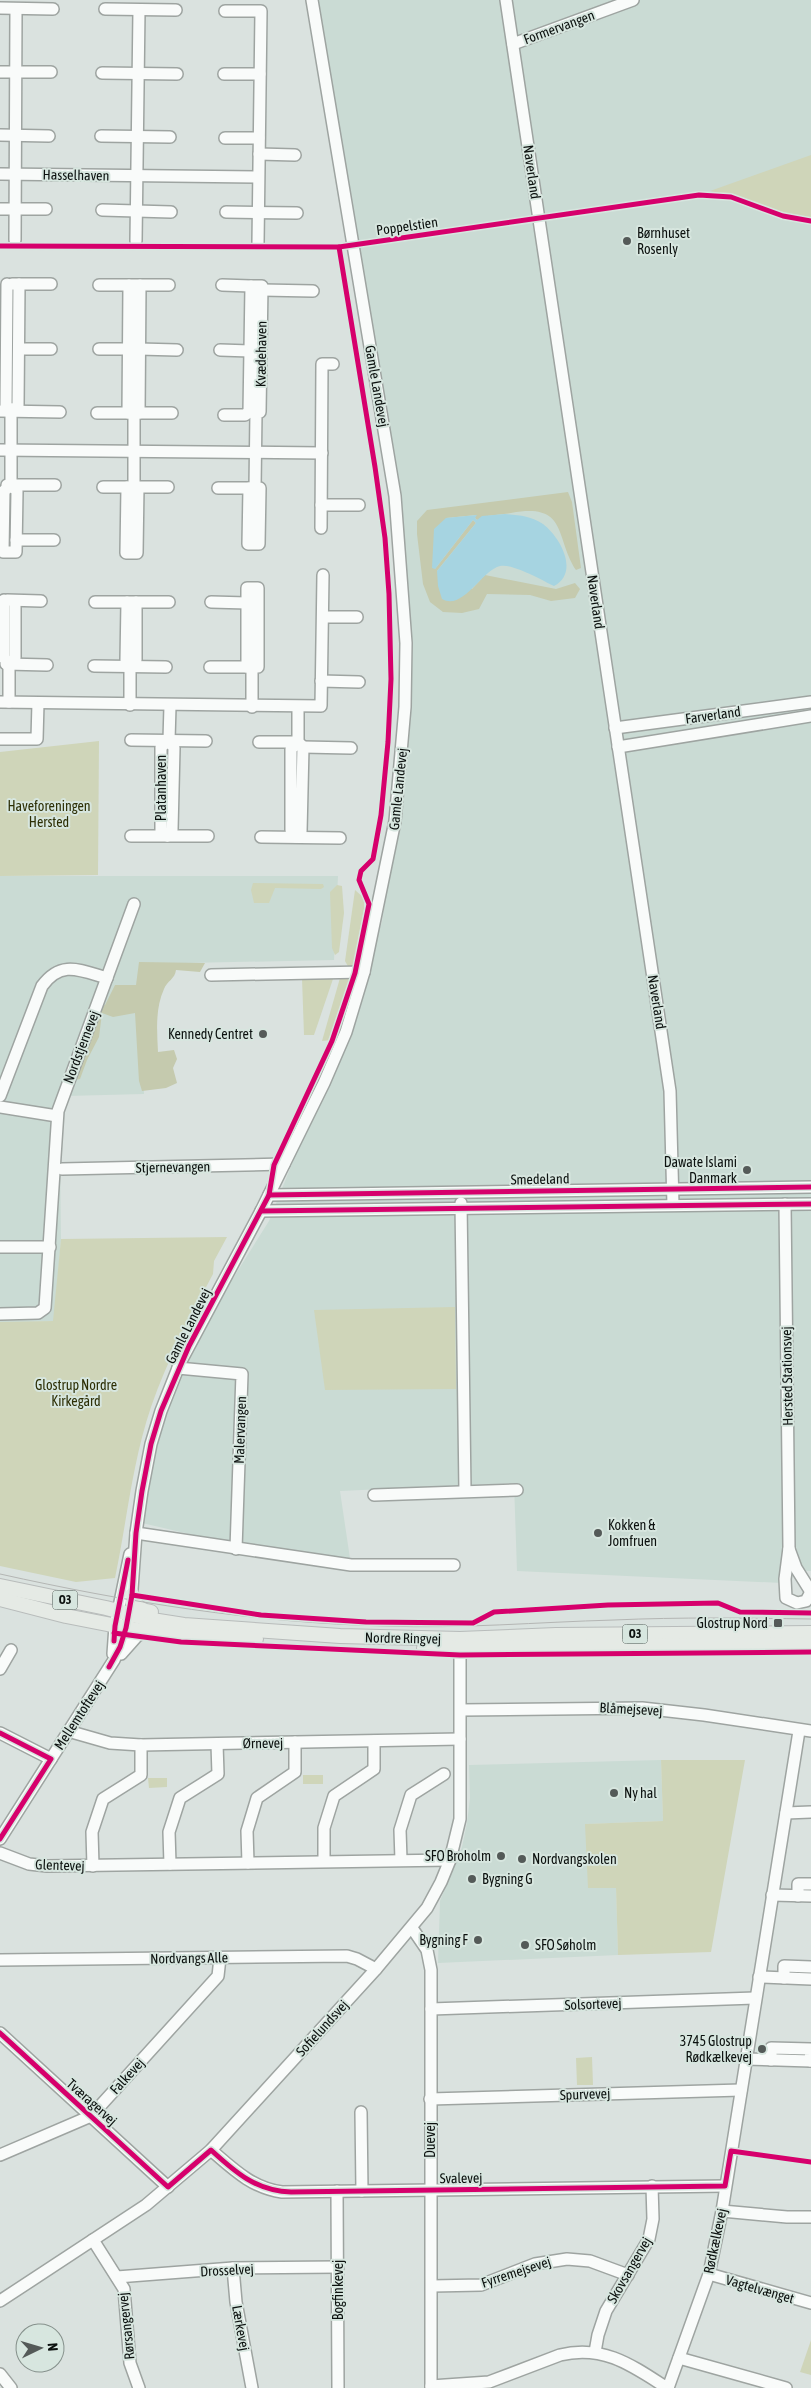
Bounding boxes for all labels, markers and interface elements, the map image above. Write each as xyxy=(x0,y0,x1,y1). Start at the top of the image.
street label: Formervangen xyxy=(521,7,597,47)
street label: Naverland xyxy=(520,144,544,200)
street label: Hasselhaven xyxy=(43,166,109,184)
street label: Poppelstien xyxy=(375,214,439,238)
place label: Børnhuset Rosenly xyxy=(637,225,690,257)
marker: Børnhuset Rosenly xyxy=(621,235,633,247)
street label: Kvædehaven xyxy=(252,321,270,387)
street label: Gamle Landevej xyxy=(362,344,392,428)
street label: Naverland xyxy=(584,574,608,630)
street label: Farverland xyxy=(684,703,742,727)
street label: Gamle Landevej xyxy=(386,747,410,831)
street label: Platanhaven xyxy=(153,755,169,821)
park label: Haveforeningen Hersted xyxy=(7,798,91,830)
street label: Naverland xyxy=(645,974,669,1030)
street label: Nordstjernevej xyxy=(60,1008,102,1086)
place label: Kennedy Centret xyxy=(168,1026,253,1042)
marker: Kennedy Centret xyxy=(257,1028,269,1040)
place label: Dawate Islami Danmark xyxy=(664,1154,737,1186)
street label: Stjernevangen xyxy=(136,1158,210,1176)
marker: Dawate Islami Danmark xyxy=(741,1164,753,1176)
street label: Smedeland xyxy=(510,1170,570,1188)
street label: Gamle Landevej xyxy=(162,1286,214,1366)
street label: Hersted Stationsvej xyxy=(778,1326,796,1426)
park label: Glostrup Nordre Kirkegård xyxy=(35,1377,117,1409)
street label: Malervangen xyxy=(231,1396,249,1464)
place label: Kokken & Jomfruen xyxy=(608,1517,657,1549)
marker: Kokken & Jomfruen xyxy=(592,1527,604,1539)
road number: O3 xyxy=(52,1590,78,1610)
place label: Glostrup Nord xyxy=(696,1615,768,1631)
marker: Glostrup Nord xyxy=(772,1617,784,1629)
road number: O3 xyxy=(622,1625,648,1644)
street label: Nordre Ringvej xyxy=(365,1629,441,1647)
street label: Mellemtoftevej xyxy=(51,1677,107,1753)
street label: Blåmejsevej xyxy=(599,1699,663,1719)
street label: Ørnevej xyxy=(243,1735,283,1751)
place label: Ny hal xyxy=(624,1785,657,1801)
marker: Ny hal xyxy=(608,1787,620,1799)
place label: SFO Broholm xyxy=(425,1848,491,1864)
marker: SFO Broholm xyxy=(495,1850,507,1862)
place label: Nordvangskolen xyxy=(532,1851,617,1867)
marker: Nordvangskolen xyxy=(516,1853,528,1865)
street label: Glentevej xyxy=(35,1856,85,1874)
place label: Bygning G xyxy=(482,1871,533,1887)
marker: Bygning G xyxy=(466,1873,478,1885)
place label: Bygning F xyxy=(419,1932,468,1948)
marker: Bygning F xyxy=(472,1934,484,1946)
place label: SFO Søholm xyxy=(535,1937,596,1953)
marker: SFO Søholm xyxy=(519,1939,531,1951)
street label: Nordvangs Alle xyxy=(150,1949,228,1967)
street label: Solsortevej xyxy=(564,1995,622,2013)
street label: Sofielundsvej xyxy=(293,1997,351,2059)
place label: 3745 Glostrup Rødkælkevej xyxy=(680,2033,752,2065)
marker: 3745 Glostrup Rødkælkevej xyxy=(756,2043,768,2055)
street label: Falkevej xyxy=(107,2055,147,2097)
street label: Tværagervej xyxy=(64,2075,120,2129)
street label: Spurvevej xyxy=(560,2085,610,2103)
street label: Duevej xyxy=(422,2122,438,2158)
street label: Svalevej xyxy=(439,2170,483,2186)
street label: Rødkælkevej xyxy=(700,2207,730,2275)
street label: Skovsangervej xyxy=(604,2234,654,2306)
street label: Fyrremejsevej xyxy=(479,2253,553,2291)
street label: Bogfinkevej xyxy=(330,2260,346,2320)
street label: Drosselvej xyxy=(200,2261,254,2279)
street label: Vagtelvænget xyxy=(724,2272,796,2306)
street label: Rørsangervej xyxy=(115,2292,137,2360)
street label: Lærkevej xyxy=(229,2304,253,2352)
north arrow xyxy=(15,2323,65,2373)
text: N xyxy=(45,2342,61,2352)

